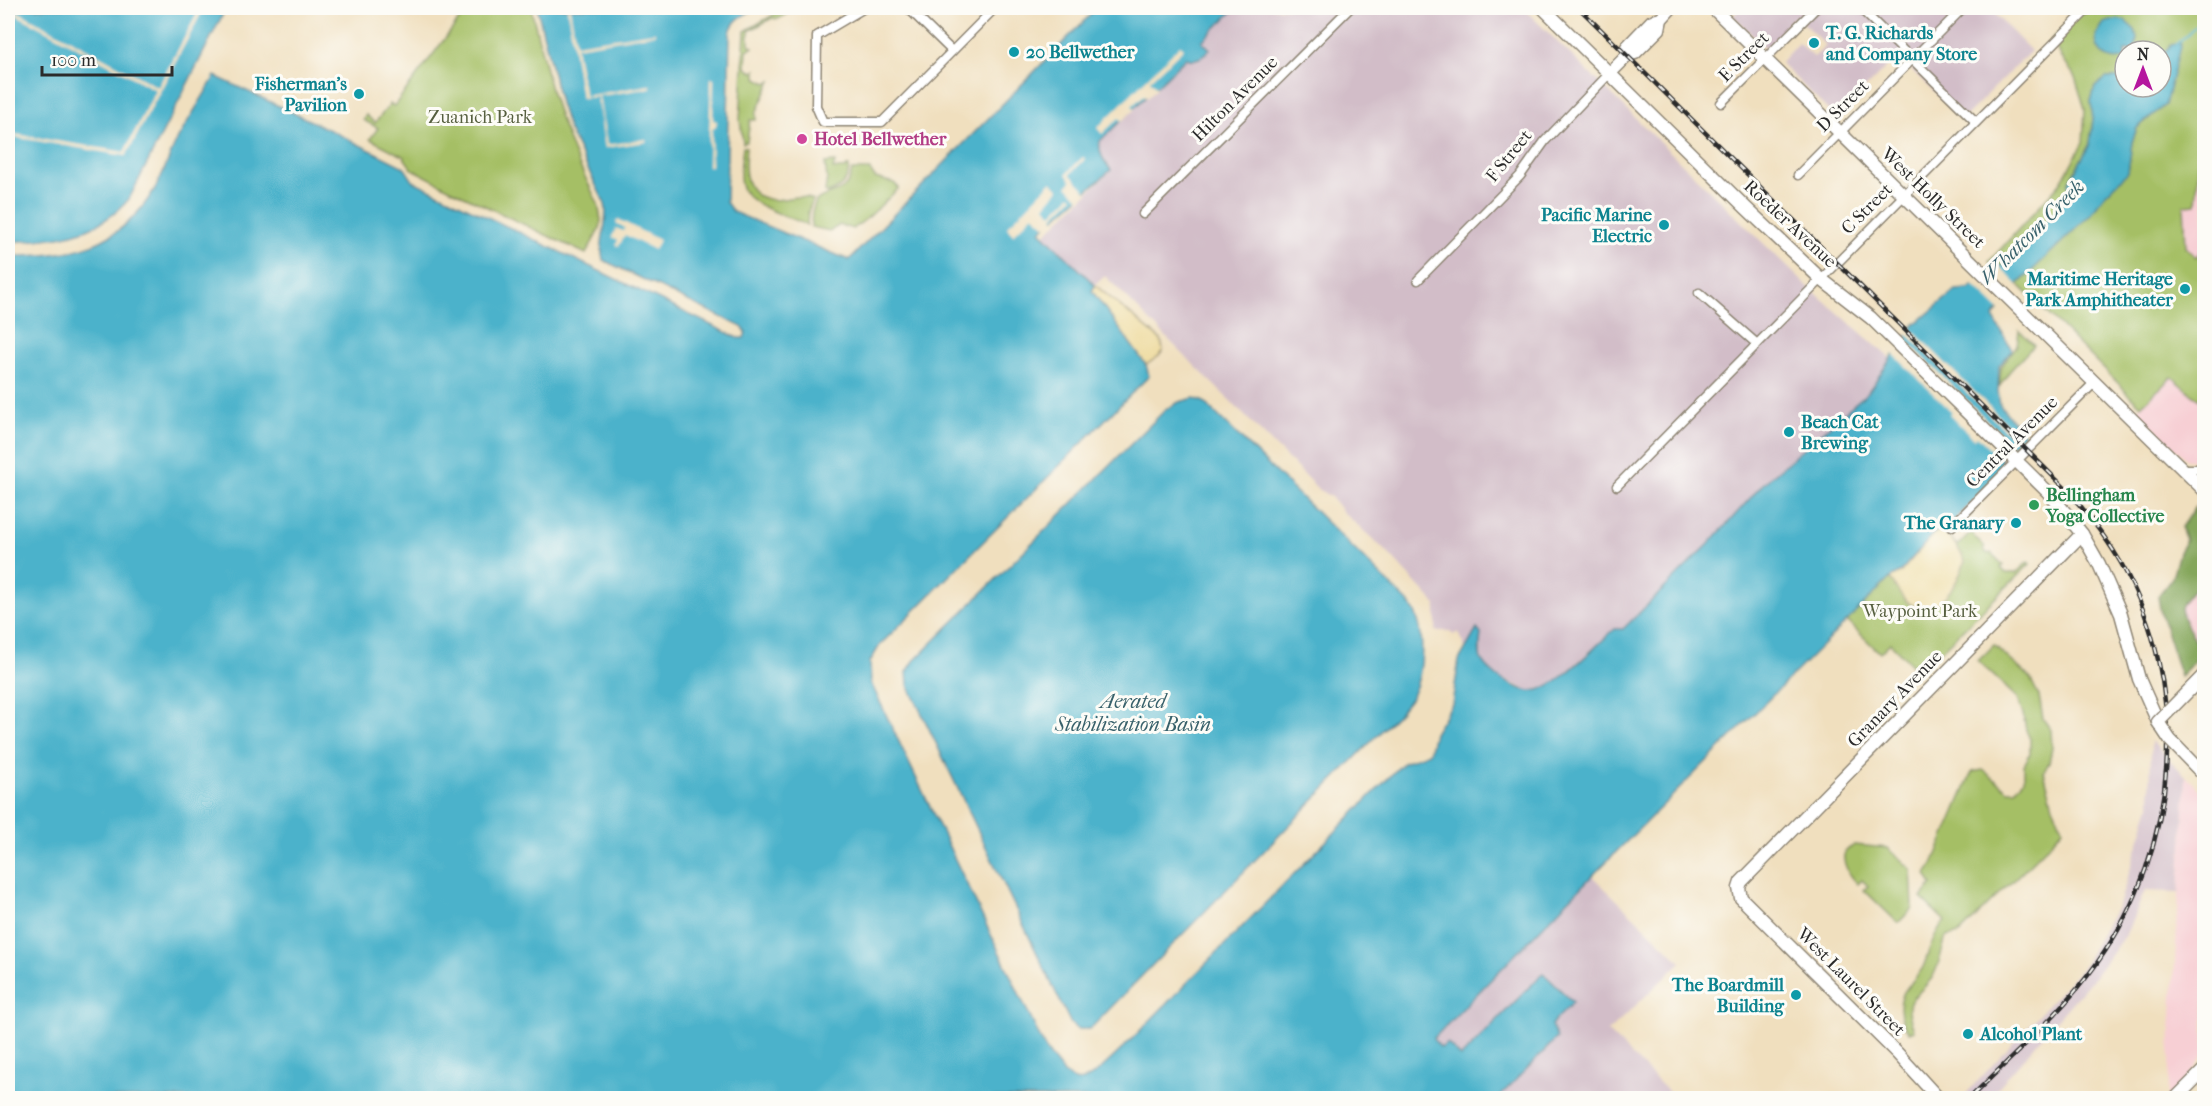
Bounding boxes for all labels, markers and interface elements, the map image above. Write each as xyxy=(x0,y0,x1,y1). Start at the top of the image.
place label: T. G. Richards and Company Store xyxy=(1825,23,1977,65)
street label: E Street xyxy=(1715,27,1774,86)
marker: T. G. Richards and Company Store xyxy=(1807,36,1821,50)
scale bar xyxy=(42,39,172,77)
north arrow xyxy=(2113,39,2173,99)
place label: 20 Bellwether xyxy=(1026,42,1135,63)
marker: 20 Bellwether xyxy=(1007,45,1021,59)
text: N xyxy=(2137,45,2150,64)
text: 100 m xyxy=(51,50,96,71)
street label: Hilton Avenue xyxy=(1188,52,1282,146)
place label: Fisherman's Pavilion xyxy=(254,74,348,116)
street label: D Street xyxy=(1813,75,1874,136)
marker: Fisherman's Pavilion xyxy=(352,87,366,101)
park label: Zuanich Park xyxy=(428,107,533,128)
street label: F Street xyxy=(1482,125,1537,186)
place label: Hotel Bellwether xyxy=(814,129,947,150)
marker: Hotel Bellwether xyxy=(795,132,809,146)
street label: West Holly Street xyxy=(1876,143,1990,253)
water label: Whatcom Creek xyxy=(1975,175,2089,289)
street label: Roeder Avenue xyxy=(1739,176,1841,272)
street label: C Street xyxy=(1837,179,1897,239)
place label: Pacific Marine Electric xyxy=(1541,205,1652,247)
marker: Pacific Marine Electric xyxy=(1657,218,1671,232)
place label: Maritime Heritage Park Amphitheater xyxy=(2025,269,2173,311)
marker: Maritime Heritage Park Amphitheater xyxy=(2178,282,2192,296)
street label: Central Avenue xyxy=(1962,392,2062,492)
place label: Beach Cat Brewing xyxy=(1801,412,1879,454)
marker: Beach Cat Brewing xyxy=(1782,425,1796,439)
place label: Bellingham Yoga Collective xyxy=(2045,485,2164,527)
marker: Bellingham Yoga Collective xyxy=(2027,498,2041,512)
place label: The Granary xyxy=(1903,513,2005,534)
marker: The Granary xyxy=(2009,516,2023,530)
park label: Waypoint Park xyxy=(1862,601,1978,622)
street label: Granary Avenue xyxy=(1843,646,1947,752)
water label: Aerated Stabilization Basin xyxy=(1054,690,1211,736)
street label: West Laurel Street xyxy=(1792,923,1910,1041)
place label: The Boardmill Building xyxy=(1671,975,1785,1017)
marker: The Boardmill Building xyxy=(1789,988,1803,1002)
place label: Alcohol Plant xyxy=(1979,1024,2083,1045)
marker: Alcohol Plant xyxy=(1961,1027,1975,1041)

